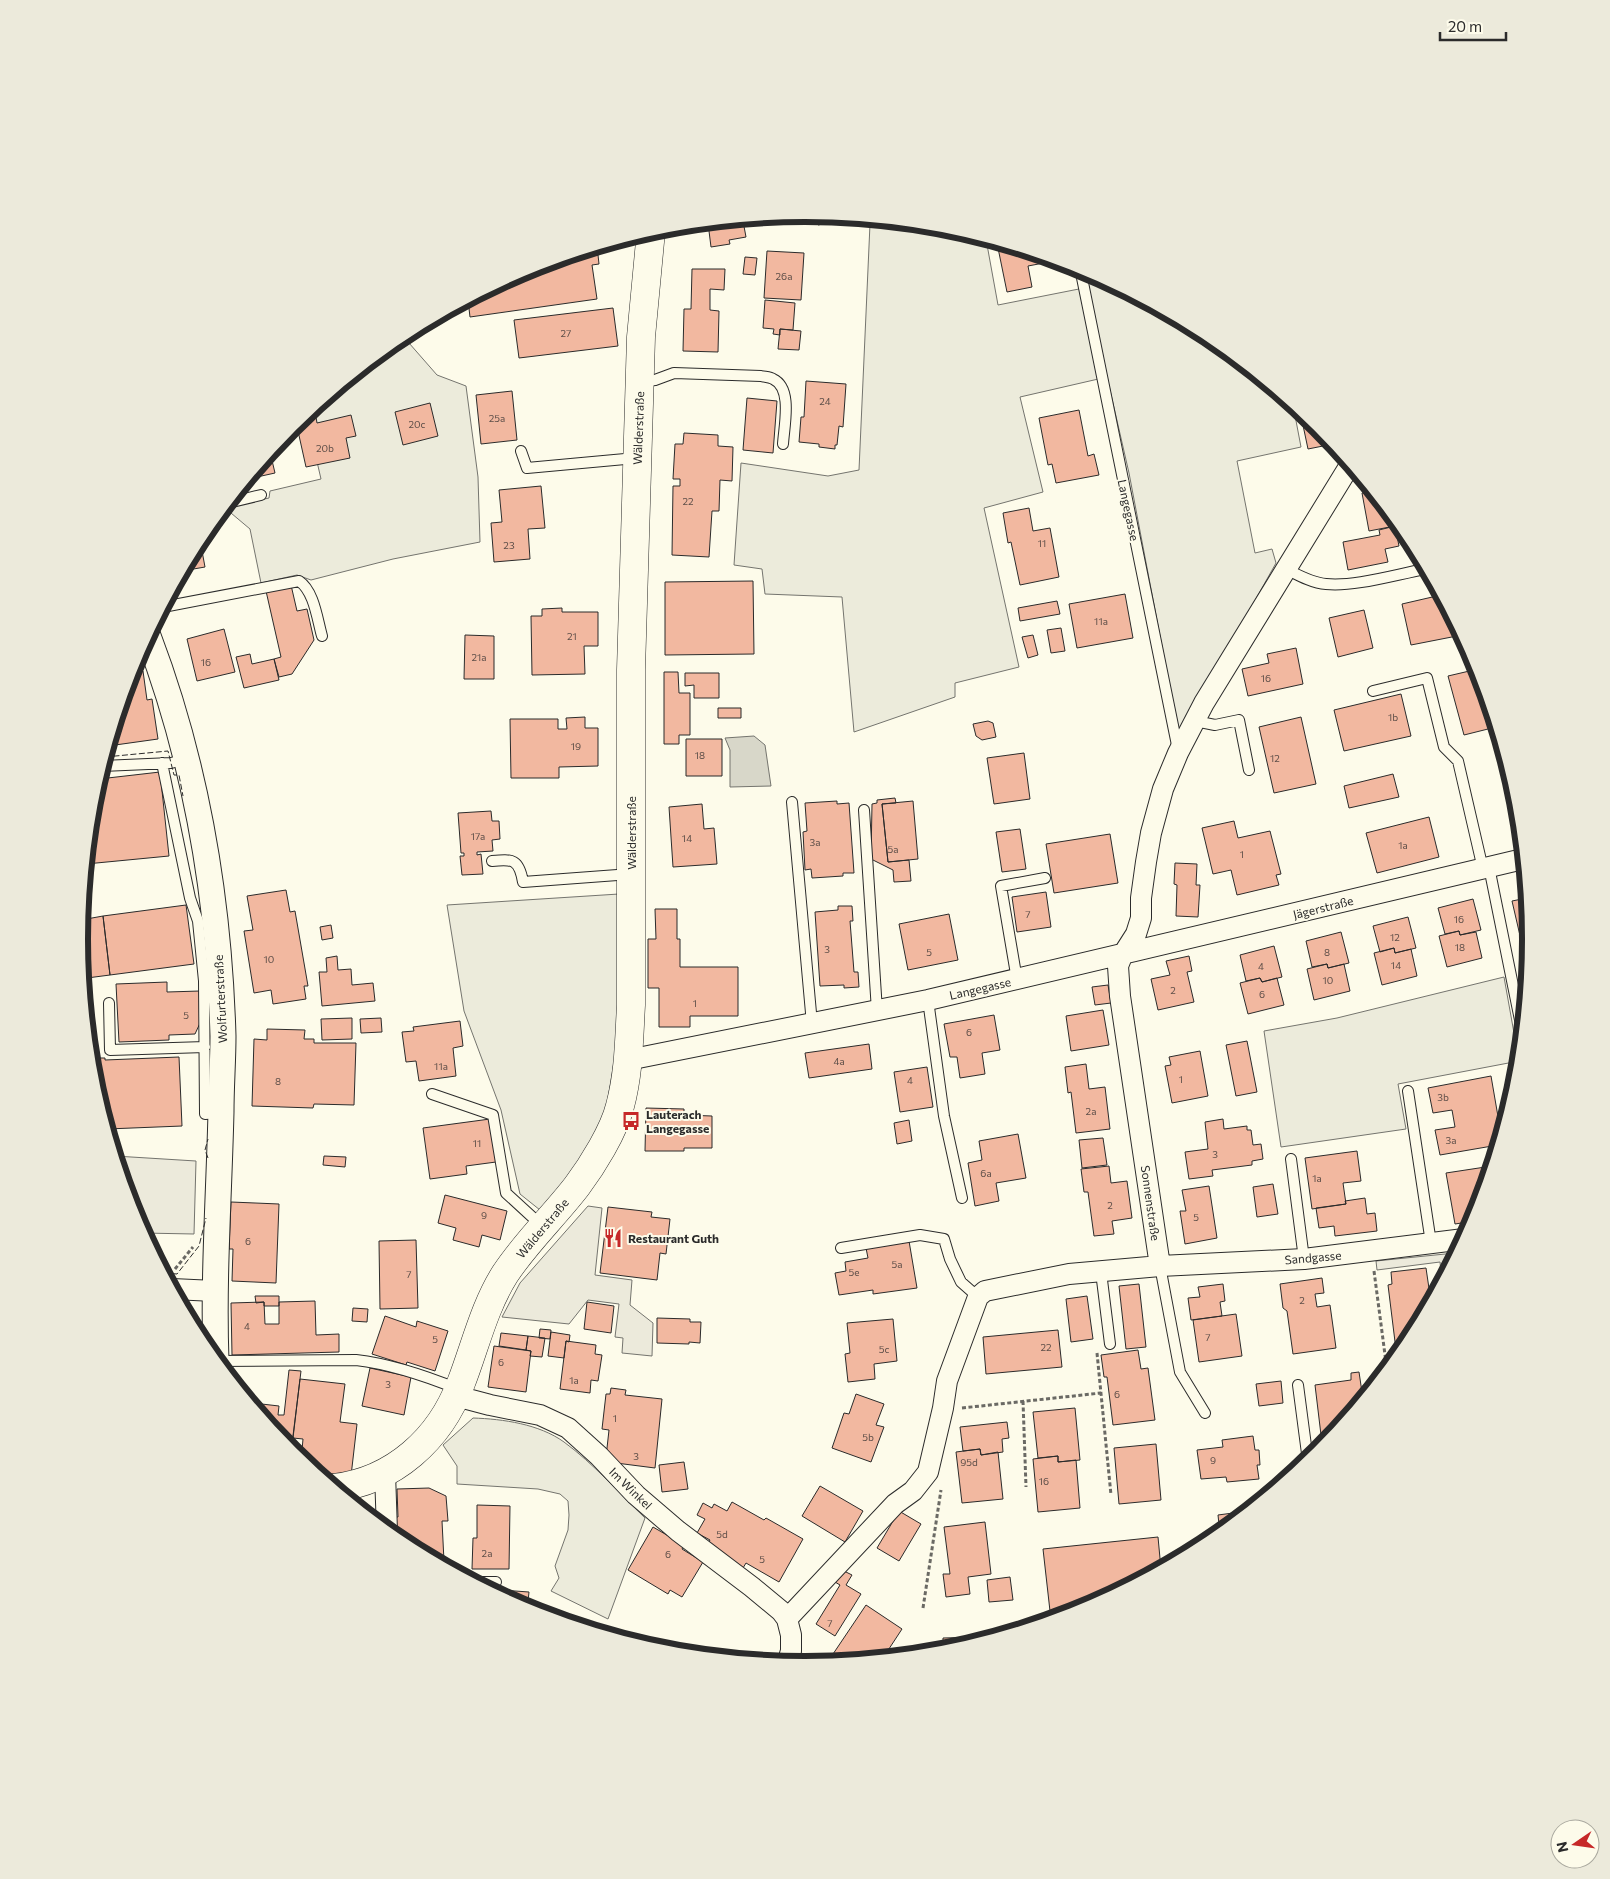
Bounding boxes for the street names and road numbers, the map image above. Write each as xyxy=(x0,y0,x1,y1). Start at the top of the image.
street label: Wälderstraße xyxy=(630,391,646,465)
street label: Langegasse xyxy=(1116,478,1142,542)
street label: Wälderstraße xyxy=(624,796,638,870)
street label: Jägerstraße xyxy=(1291,893,1355,922)
street label: Wolfurterstraße xyxy=(211,954,229,1044)
street label: Langegasse xyxy=(948,974,1012,1002)
street label: Sonnenstraße xyxy=(1139,1164,1163,1242)
street label: Wälderstraße xyxy=(513,1195,571,1261)
street label: Sandgasse xyxy=(1284,1248,1342,1266)
street label: Im Winkel xyxy=(607,1464,655,1512)

